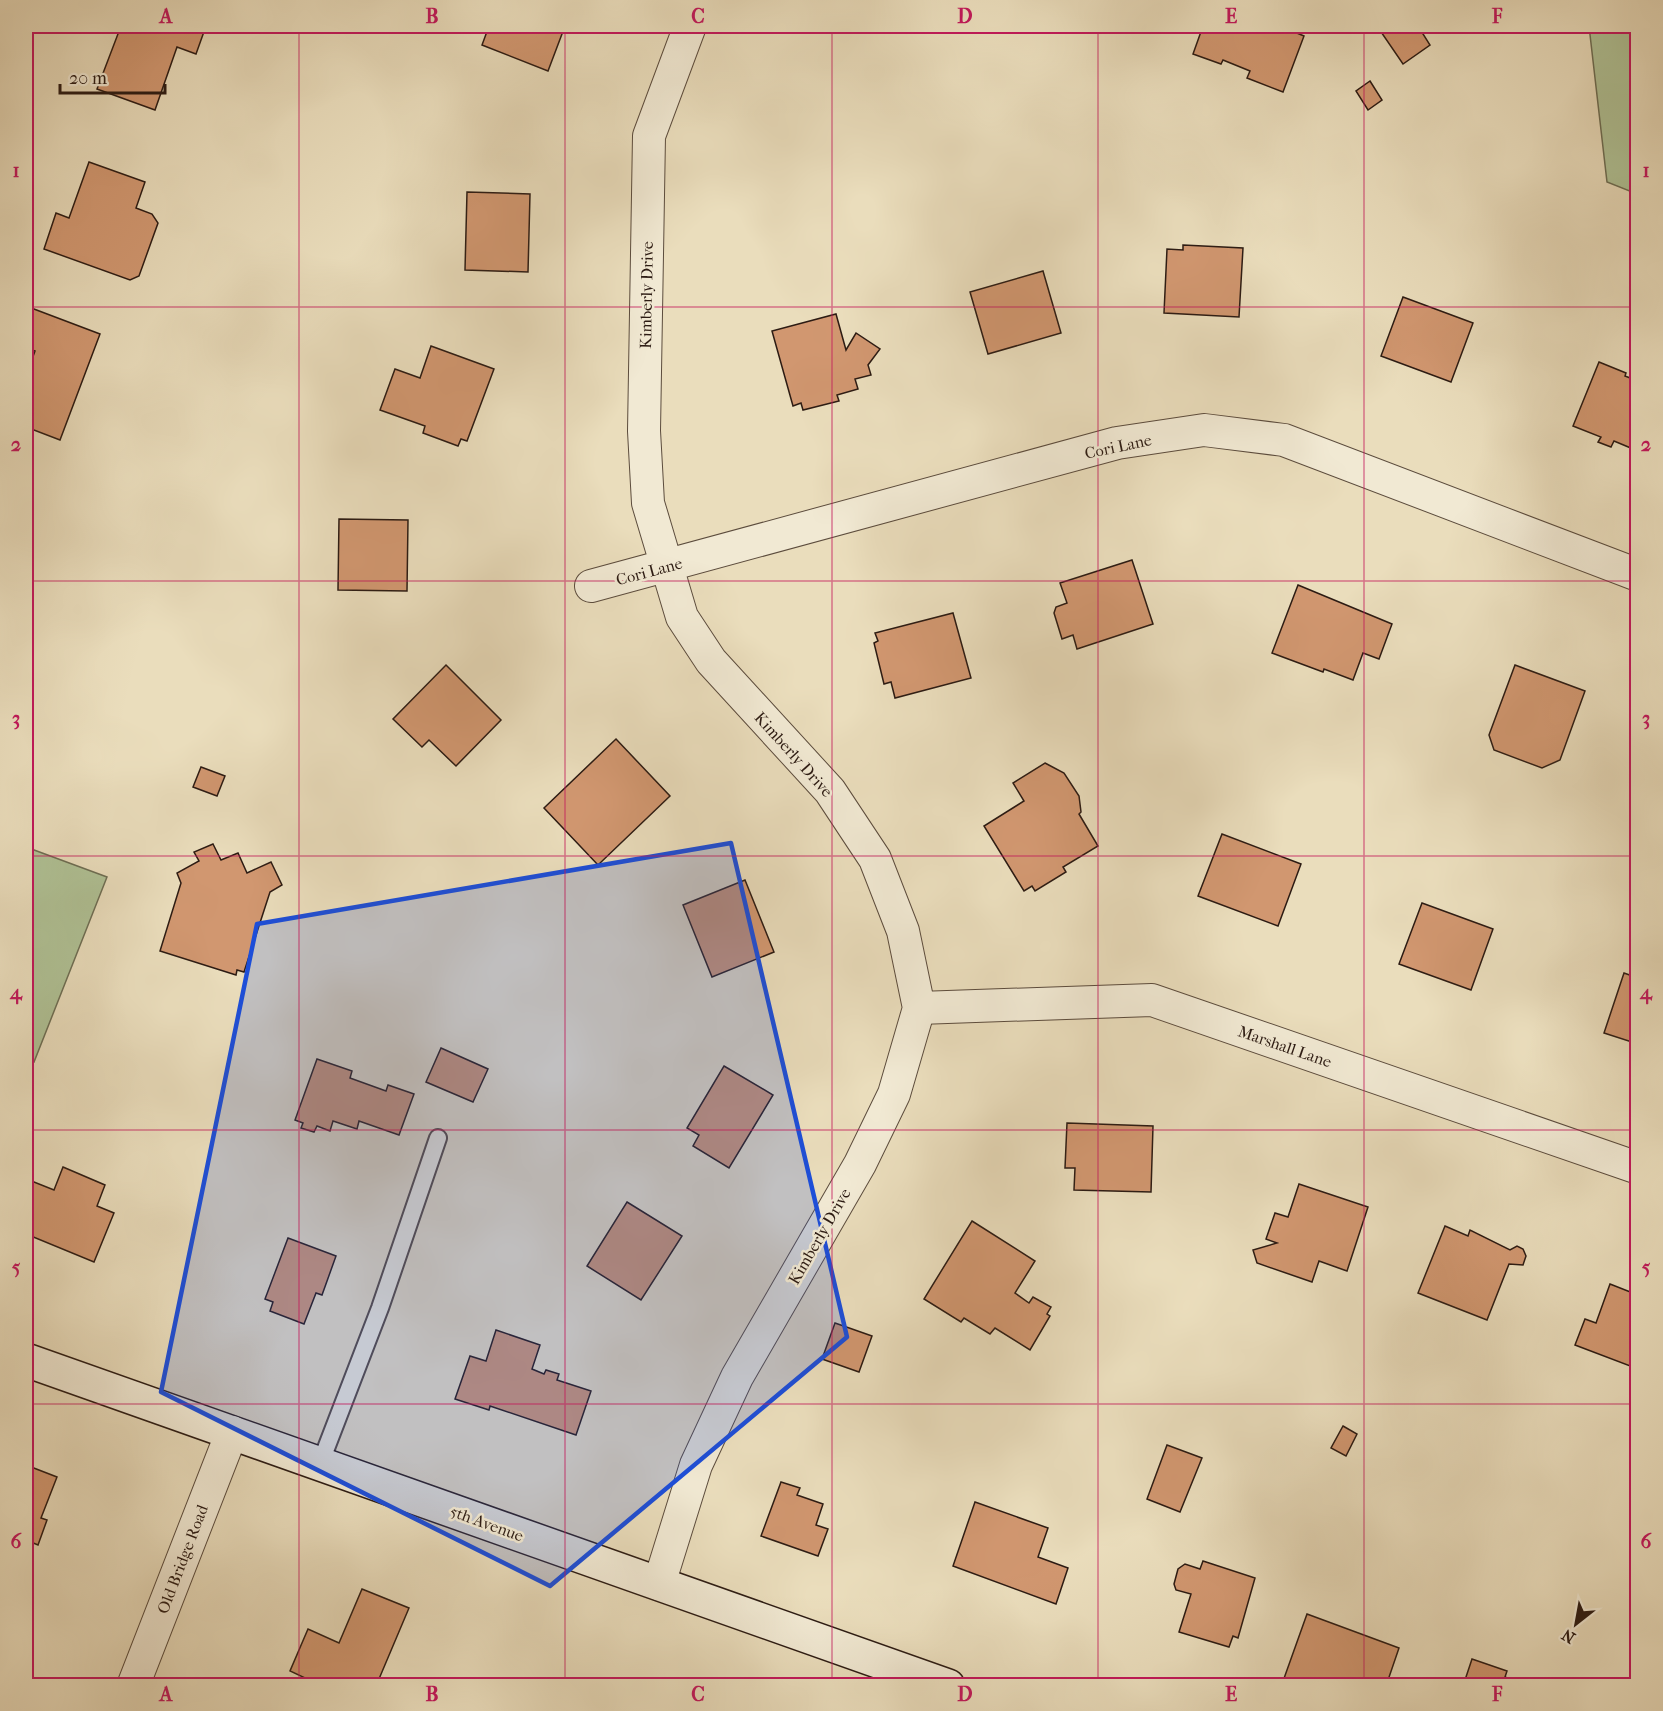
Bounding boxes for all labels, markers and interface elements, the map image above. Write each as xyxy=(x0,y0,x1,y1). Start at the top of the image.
text: A xyxy=(158,5,174,28)
text: B xyxy=(425,5,439,28)
text: C xyxy=(691,5,705,28)
text: D xyxy=(957,5,973,28)
text: E xyxy=(1225,5,1237,28)
text: F xyxy=(1491,5,1503,28)
scale bar xyxy=(60,57,165,95)
text: 20 m xyxy=(69,68,107,89)
text: 1 xyxy=(12,159,20,182)
text: 1 xyxy=(1642,159,1650,182)
street label: Kimberly Drive xyxy=(636,241,657,349)
street label: Cori Lane xyxy=(1083,430,1153,463)
text: 2 xyxy=(11,433,21,456)
text: 2 xyxy=(1641,433,1651,456)
street label: Cori Lane xyxy=(614,553,684,589)
text: 3 xyxy=(12,707,20,730)
text: 3 xyxy=(1642,707,1650,730)
street label: Kimberly Drive xyxy=(751,708,837,801)
text: 4 xyxy=(9,981,23,1005)
text: 4 xyxy=(1639,981,1653,1005)
street label: Marshall Lane xyxy=(1236,1022,1334,1071)
street label: Kimberly Drive xyxy=(784,1185,855,1288)
text: 5 xyxy=(12,1256,21,1279)
text: 5 xyxy=(1642,1256,1651,1279)
street label: 5th Avenue xyxy=(448,1501,526,1546)
street label: Old Bridge Road xyxy=(153,1502,212,1616)
text: 6 xyxy=(11,1530,23,1553)
text: 6 xyxy=(1641,1530,1653,1553)
north arrow xyxy=(1546,1594,1606,1654)
text: N xyxy=(1558,1625,1579,1648)
text: A xyxy=(158,1683,174,1706)
text: B xyxy=(425,1683,439,1706)
text: C xyxy=(691,1683,705,1706)
text: D xyxy=(957,1683,973,1706)
text: E xyxy=(1225,1683,1237,1706)
text: F xyxy=(1491,1683,1503,1706)

